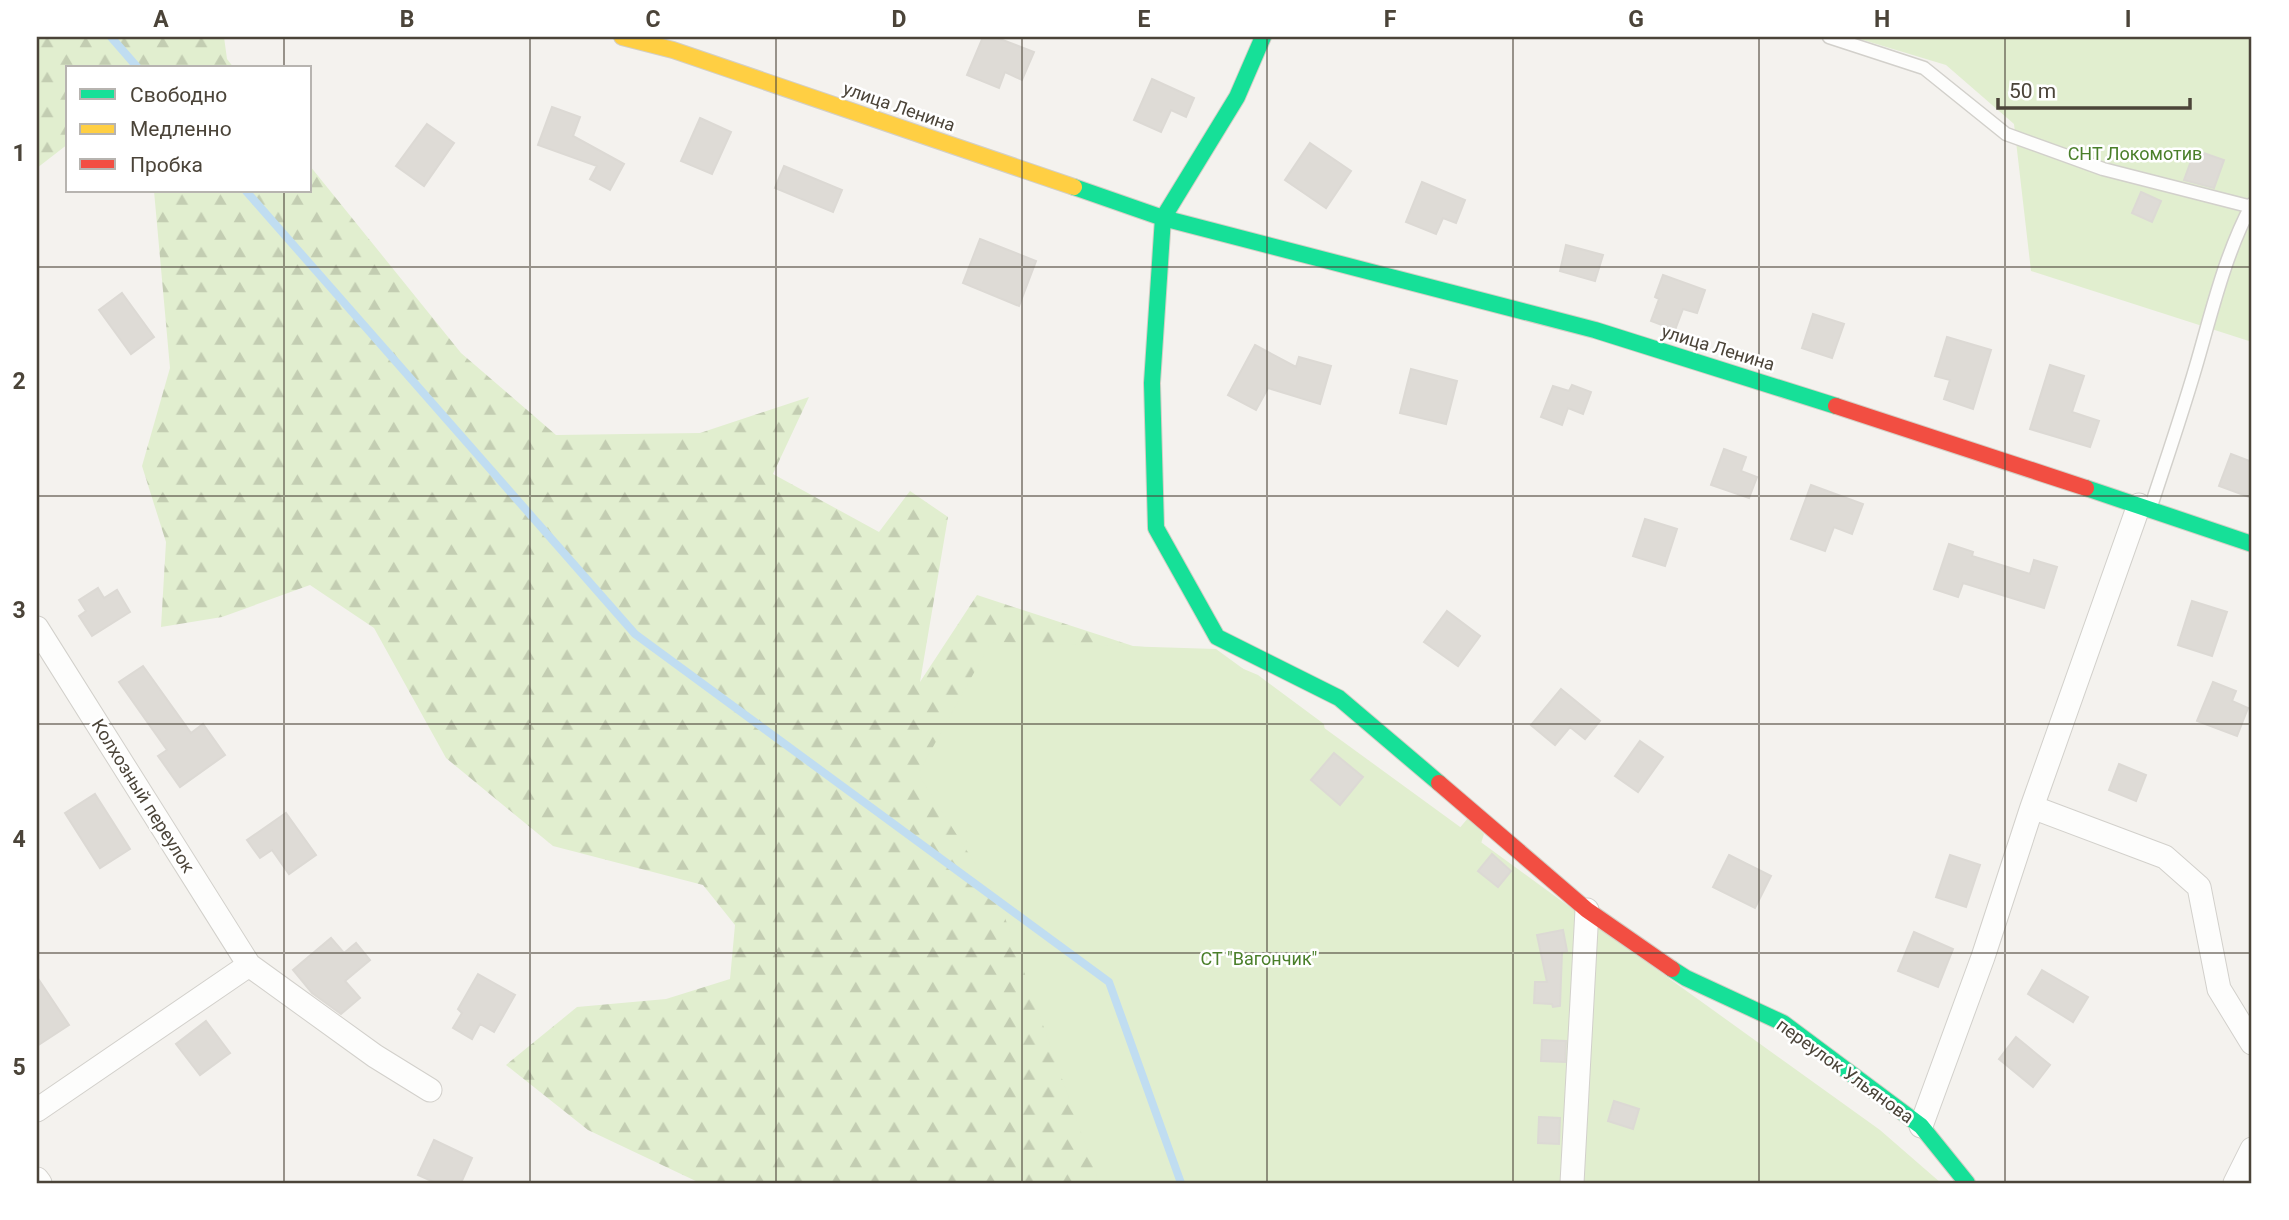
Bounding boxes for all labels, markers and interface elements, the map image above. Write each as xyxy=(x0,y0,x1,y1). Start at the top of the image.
text: A xyxy=(153,6,169,33)
text: B xyxy=(400,6,414,33)
text: C xyxy=(645,6,661,33)
text: D xyxy=(892,6,906,33)
text: E xyxy=(1138,6,1151,33)
text: F xyxy=(1384,6,1397,33)
text: G xyxy=(1628,6,1644,33)
text: H xyxy=(1874,6,1890,33)
text: I xyxy=(2125,6,2131,33)
legend xyxy=(66,66,312,192)
scale bar xyxy=(1998,66,2191,110)
street label: улица Ленина xyxy=(840,78,958,136)
text: 50 m xyxy=(2009,79,2056,103)
text: Свободно xyxy=(130,83,227,107)
text: Медленно xyxy=(130,117,232,141)
text: 1 xyxy=(12,140,26,167)
park label: СНТ Локомотив xyxy=(2068,143,2202,164)
text: Пробка xyxy=(130,153,203,177)
street label: улица Ленина xyxy=(1659,320,1777,375)
text: 2 xyxy=(12,368,26,395)
text: 3 xyxy=(12,597,26,624)
street label: Колхозный переулок xyxy=(88,715,199,877)
text: 4 xyxy=(12,826,26,853)
park label: СТ "Вагончик" xyxy=(1201,948,1317,969)
street label: переулок Ульянова xyxy=(1773,1014,1918,1127)
text: 5 xyxy=(12,1054,26,1081)

